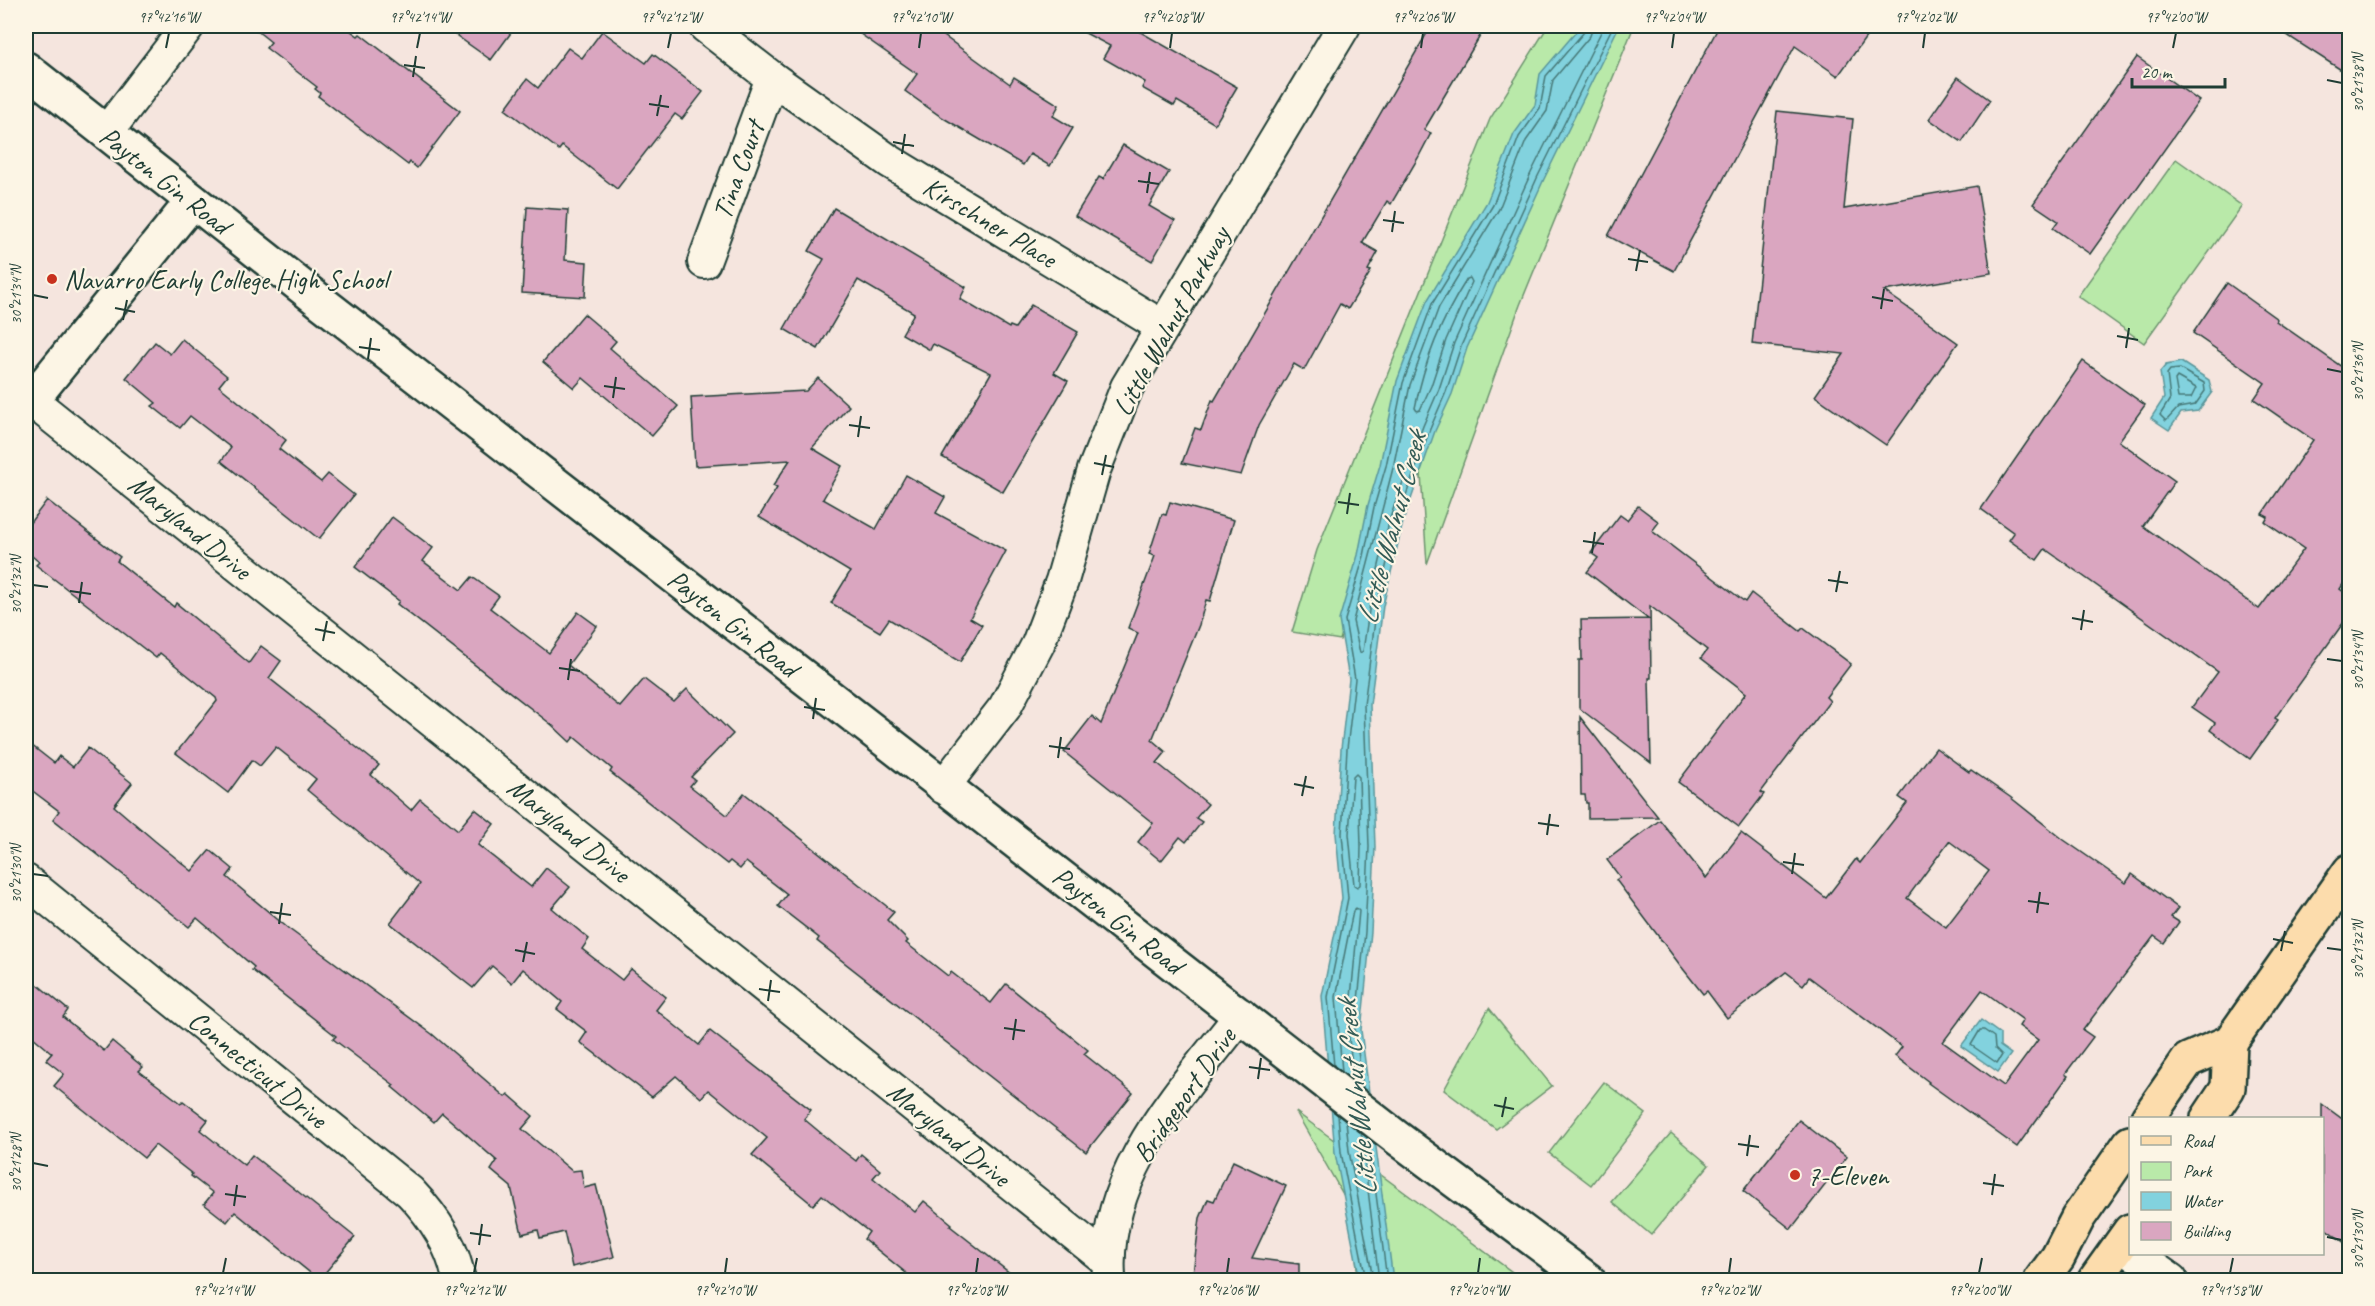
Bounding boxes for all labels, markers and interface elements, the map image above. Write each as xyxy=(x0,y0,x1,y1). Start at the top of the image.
text: 97°42'16"W xyxy=(139,8,203,27)
text: 97°42'14"W xyxy=(390,8,454,27)
text: 97°42'12"W xyxy=(641,8,705,27)
text: 97°42'10"W xyxy=(891,8,955,27)
text: 97°42'08"W xyxy=(1142,8,1206,27)
text: 97°42'06"W xyxy=(1393,8,1457,27)
text: 97°42'04"W xyxy=(1644,8,1708,27)
text: 97°42'02"W xyxy=(1895,8,1959,27)
text: 97°42'00"W xyxy=(2146,8,2210,27)
text: 30°21'38"N xyxy=(2349,50,2368,113)
scale bar xyxy=(2132,51,2225,89)
text: 20 m xyxy=(2141,61,2174,83)
street label: Tina Court xyxy=(704,113,773,224)
street label: Payton Gin Road xyxy=(93,118,240,244)
street label: Kirschner Place xyxy=(917,169,1065,276)
street label: Little Walnut Parkway xyxy=(1105,218,1239,422)
text: 30°21'34"N xyxy=(7,262,26,325)
place label: Navarro Early College High School xyxy=(64,262,393,297)
marker: Navarro Early College High School xyxy=(45,272,59,286)
text: 30°21'36"N xyxy=(2349,339,2368,402)
water label: Little Walnut Creek xyxy=(1347,423,1436,628)
street label: Maryland Drive xyxy=(121,467,260,588)
text: 30°21'32"N xyxy=(7,552,26,615)
street label: Payton Gin Road xyxy=(661,561,808,687)
text: 30°21'34"N xyxy=(2349,628,2368,691)
street label: Maryland Drive xyxy=(500,770,639,891)
text: 30°21'30"N xyxy=(7,841,26,904)
street label: Payton Gin Road xyxy=(1046,858,1193,984)
text: 30°21'32"N xyxy=(2349,917,2368,980)
water label: Little Walnut Creek xyxy=(1326,993,1385,1198)
street label: Connecticut Drive xyxy=(181,1002,336,1137)
street label: Bridgeport Drive xyxy=(1125,1019,1244,1169)
street label: Maryland Drive xyxy=(880,1074,1019,1195)
legend xyxy=(2129,1117,2324,1255)
text: 30°21'28"N xyxy=(7,1130,26,1193)
text: Road xyxy=(2183,1130,2216,1152)
place label: 7-Eleven xyxy=(1807,1158,1890,1193)
text: Park xyxy=(2183,1160,2213,1182)
marker: 7-Eleven xyxy=(1788,1168,1802,1182)
text: Water xyxy=(2183,1190,2224,1212)
text: 30°21'30"N xyxy=(2349,1207,2368,1270)
text: Building xyxy=(2183,1220,2232,1242)
text: 97°42'14"W xyxy=(193,1281,257,1300)
text: 97°42'12"W xyxy=(444,1281,508,1300)
text: 97°42'10"W xyxy=(695,1281,759,1300)
text: 97°42'08"W xyxy=(946,1281,1010,1300)
text: 97°42'06"W xyxy=(1197,1281,1261,1300)
text: 97°42'04"W xyxy=(1448,1281,1512,1300)
text: 97°42'02"W xyxy=(1699,1281,1763,1300)
text: 97°42'00"W xyxy=(1949,1281,2013,1300)
text: 97°41'58"W xyxy=(2200,1281,2264,1300)

